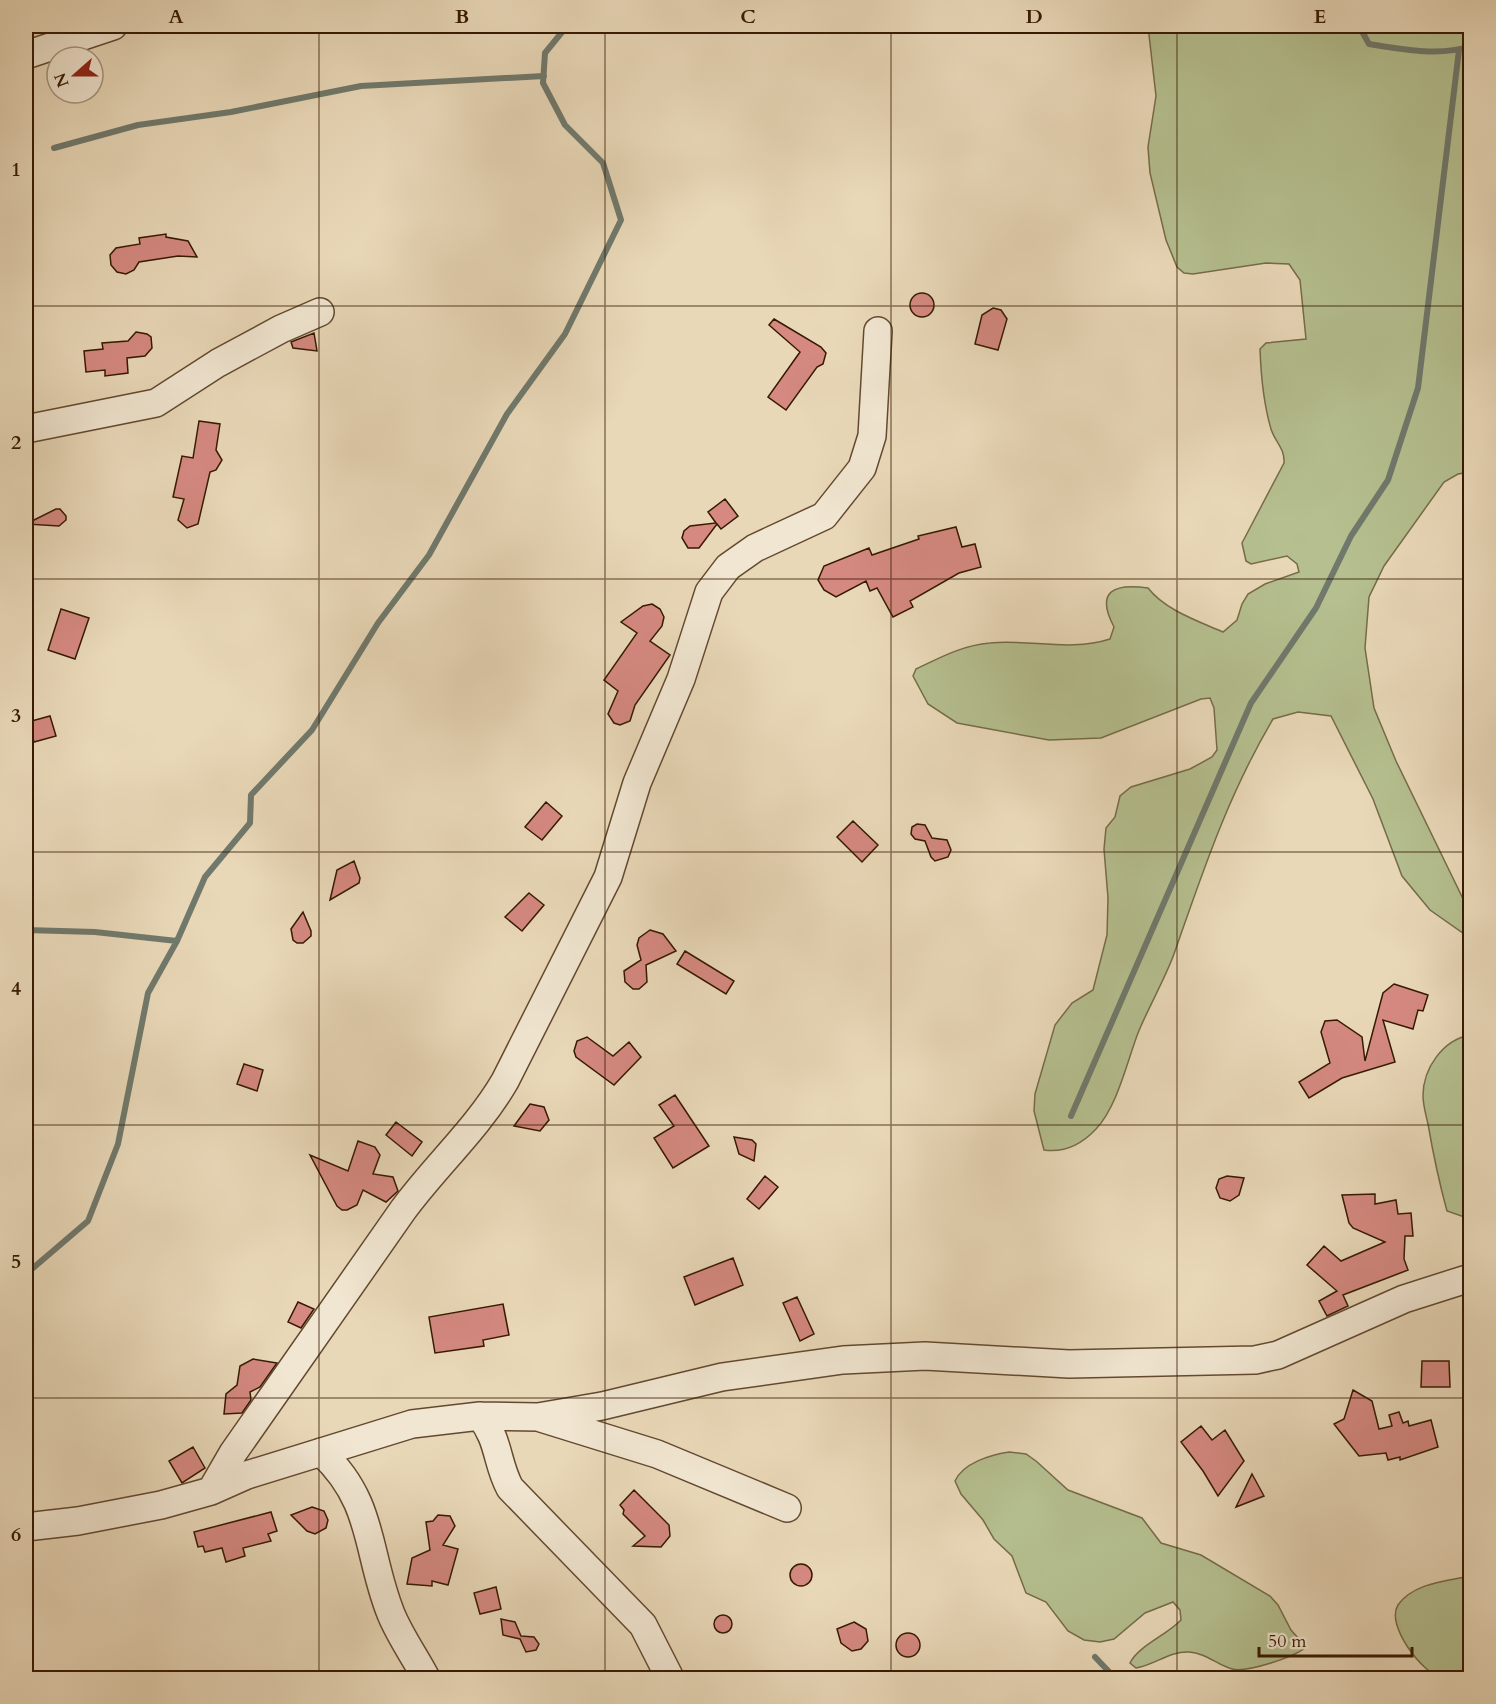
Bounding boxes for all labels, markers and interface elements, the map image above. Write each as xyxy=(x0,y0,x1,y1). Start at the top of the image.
text: A xyxy=(168,3,184,30)
text: B xyxy=(455,3,469,30)
text: C xyxy=(740,3,756,30)
text: D xyxy=(1025,3,1043,30)
text: E xyxy=(1314,3,1326,30)
north arrow xyxy=(45,45,105,105)
text: N xyxy=(49,69,75,90)
text: 1 xyxy=(11,156,21,183)
text: 2 xyxy=(11,429,21,456)
text: 3 xyxy=(11,702,21,729)
text: 4 xyxy=(11,975,21,1002)
text: 5 xyxy=(11,1248,21,1275)
text: 6 xyxy=(11,1521,21,1548)
scale bar xyxy=(1259,1620,1412,1658)
text: 50 m xyxy=(1268,1629,1307,1654)

